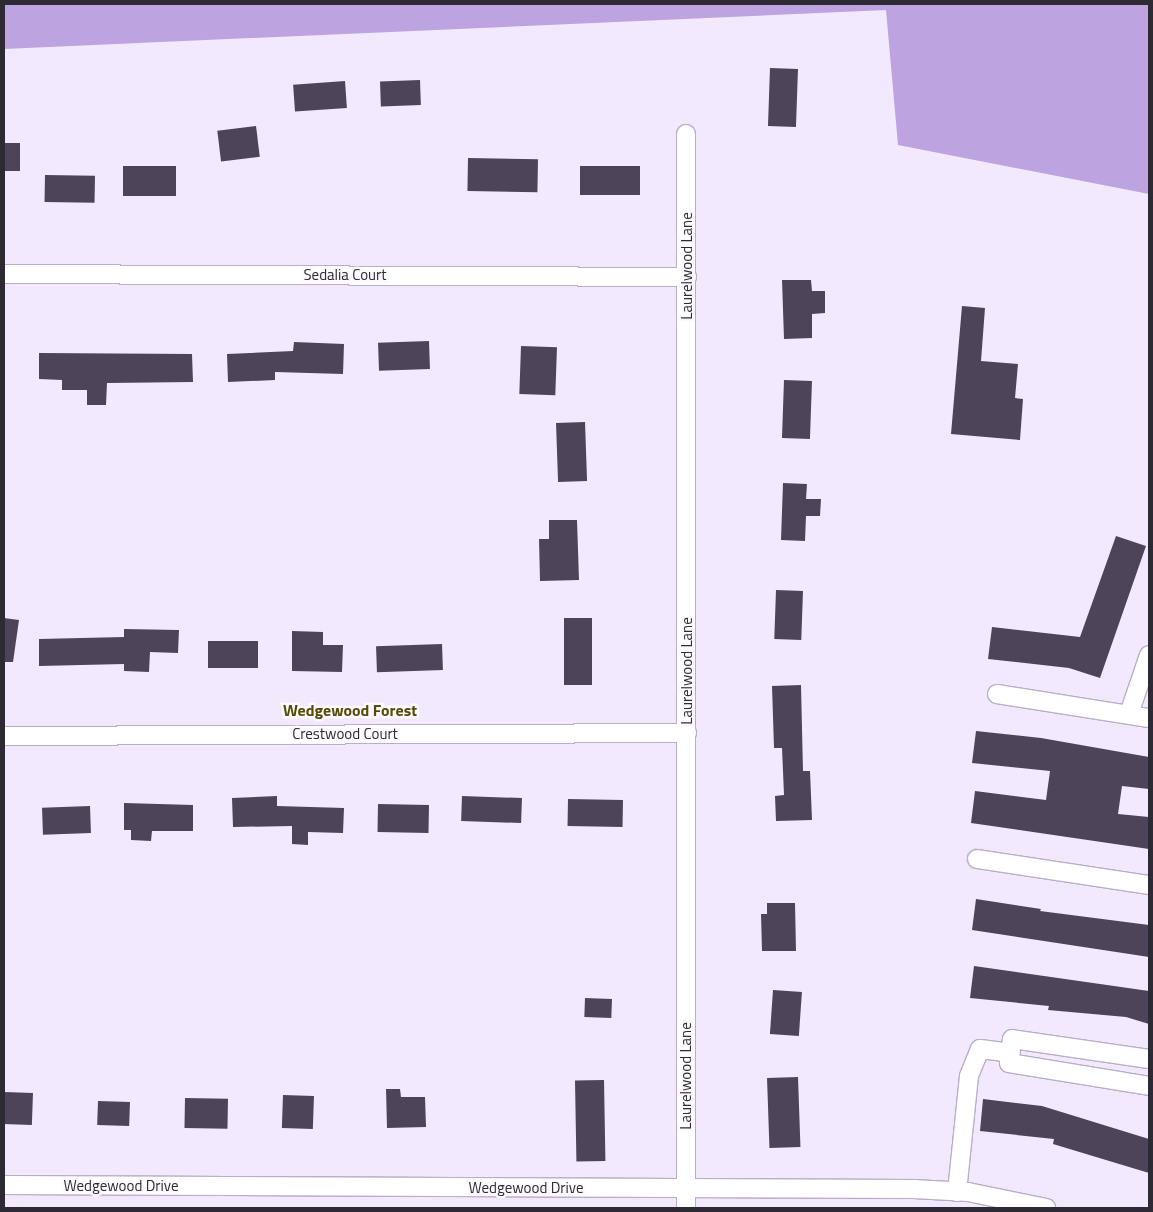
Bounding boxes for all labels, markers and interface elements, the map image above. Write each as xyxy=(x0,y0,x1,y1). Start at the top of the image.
street label: Laurelwood Lane xyxy=(678,212,696,320)
street label: Sedalia Court xyxy=(303,266,387,284)
street label: Laurelwood Lane xyxy=(678,617,696,725)
district label: Wedgewood Forest xyxy=(283,700,417,720)
street label: Crestwood Court xyxy=(292,725,398,743)
street label: Laurelwood Lane xyxy=(677,1022,695,1130)
street label: Wedgewood Drive xyxy=(64,1177,178,1195)
street label: Wedgewood Drive xyxy=(469,1179,583,1197)

